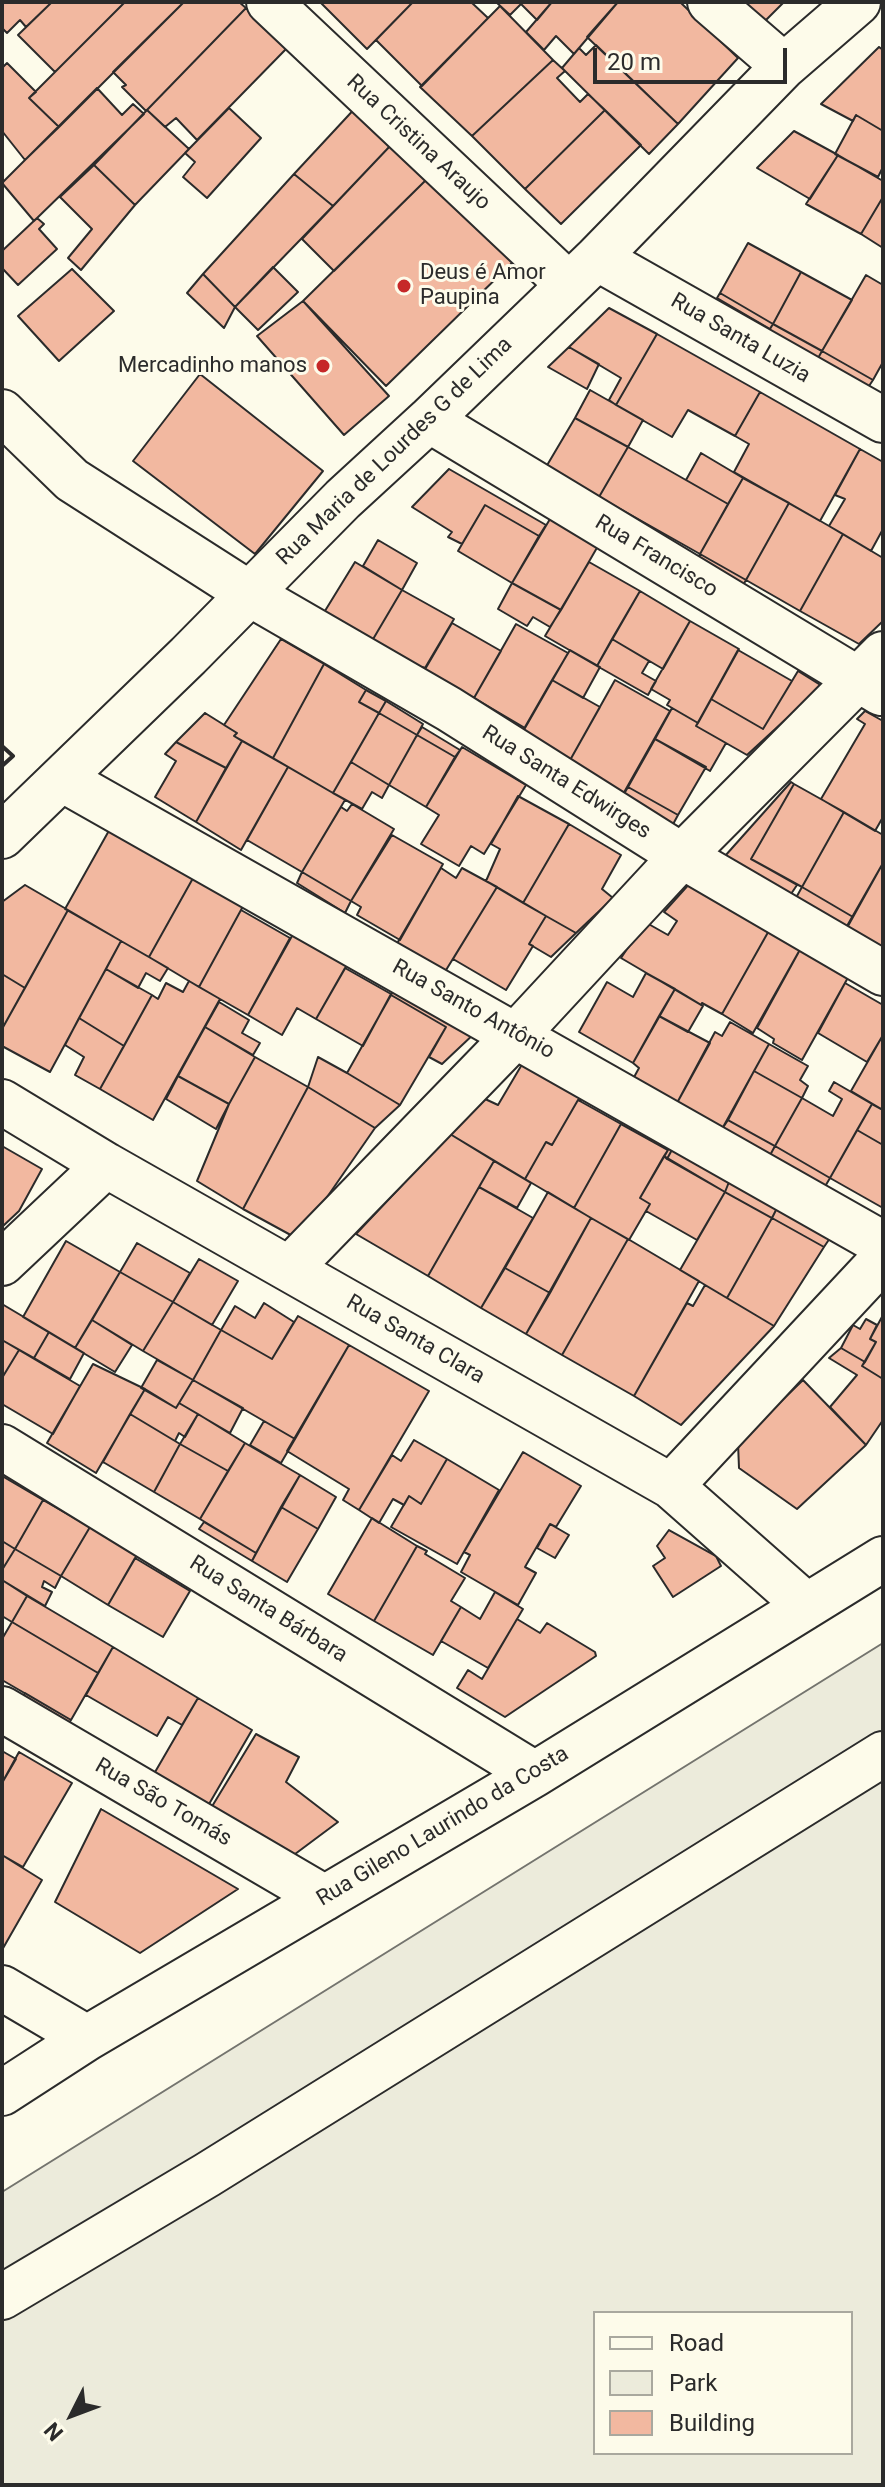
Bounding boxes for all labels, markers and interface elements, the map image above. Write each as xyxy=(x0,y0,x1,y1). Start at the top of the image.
scale bar xyxy=(597,32,791,82)
text: 20 m xyxy=(607,48,661,76)
street label: Rua Cristina Araujo xyxy=(341,70,495,216)
place label: Deus é Amor Paupina xyxy=(420,260,546,312)
marker: Deus é Amor Paupina xyxy=(395,277,413,295)
street label: Rua Santa Luzia xyxy=(666,288,814,390)
street label: Rua Maria de Lourdes G de Lima xyxy=(272,332,518,572)
place label: Mercadinho manos xyxy=(118,353,307,379)
marker: Mercadinho manos xyxy=(314,357,332,375)
street label: Rua Francisco xyxy=(590,510,722,604)
street label: Rua Santa Edwirges xyxy=(477,720,655,846)
street label: Rua Santo Antônio xyxy=(387,954,559,1066)
street label: Rua Santa Clara xyxy=(341,1290,489,1390)
street label: Rua Santa Bárbara xyxy=(184,1551,352,1669)
street label: Rua Gileno Laurindo da Costa xyxy=(312,1741,574,1913)
street label: Rua São Tomás xyxy=(90,1753,236,1853)
legend xyxy=(593,2311,853,2455)
text: Road xyxy=(669,2329,724,2357)
text: Park xyxy=(669,2369,717,2397)
north arrow xyxy=(32,2375,112,2455)
text: Building xyxy=(669,2409,755,2437)
text: N xyxy=(39,2417,68,2446)

